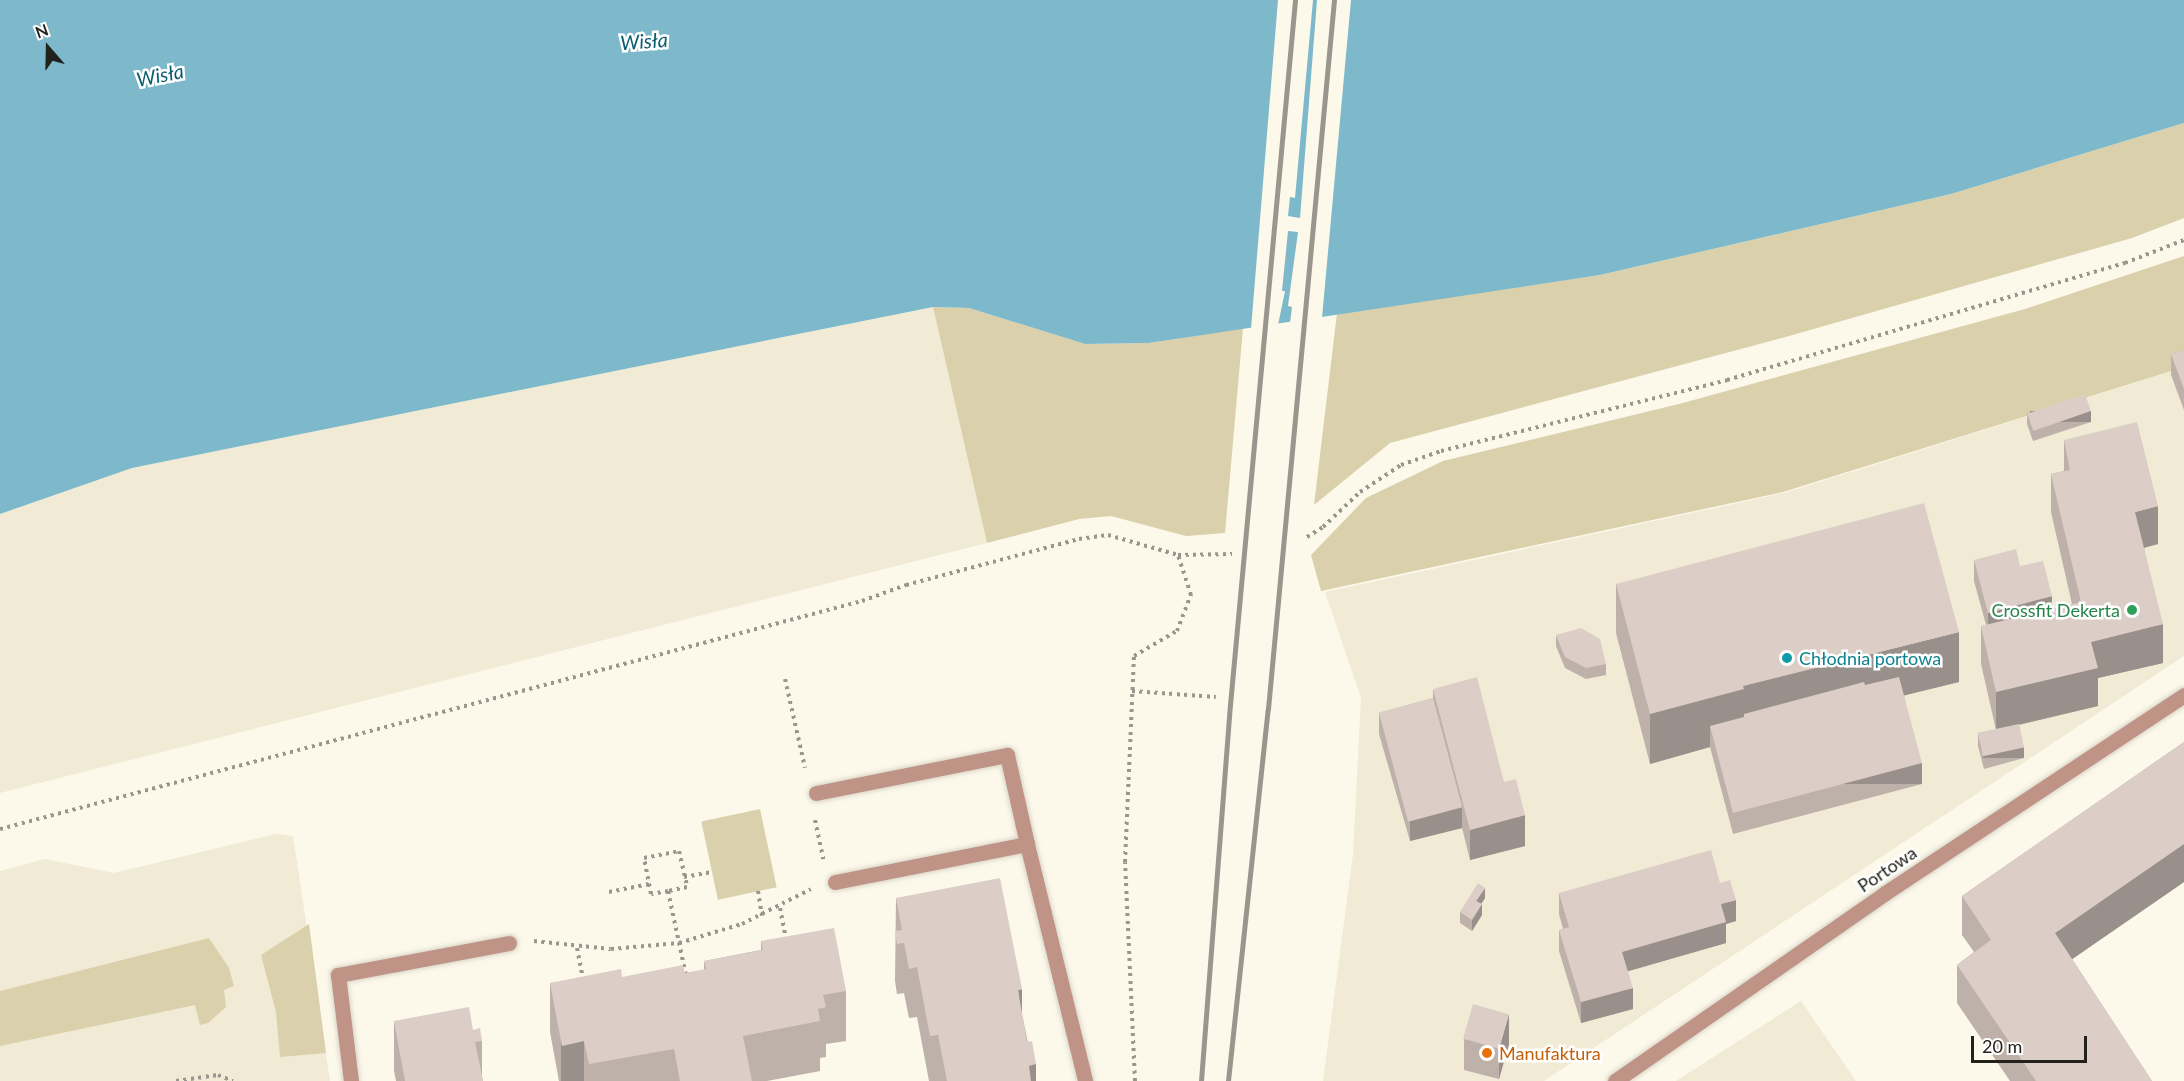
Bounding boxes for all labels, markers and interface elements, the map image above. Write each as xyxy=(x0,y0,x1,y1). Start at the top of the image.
north arrow xyxy=(18,18,78,78)
text: N xyxy=(33,20,51,42)
water label: Wisła xyxy=(619,27,669,55)
water label: Wisła xyxy=(134,59,186,91)
place label: Crossfit Dekerta xyxy=(1992,599,2120,621)
marker: Crossfit Dekerta xyxy=(2125,603,2139,617)
place label: Chłodnia portowa xyxy=(1799,647,1941,669)
marker: Chłodnia portowa xyxy=(1780,651,1794,665)
street label: Portowa xyxy=(1853,841,1921,897)
scale bar xyxy=(1974,1024,2090,1062)
text: 20 m xyxy=(1982,1035,2022,1057)
place label: Manufaktura xyxy=(1499,1042,1601,1064)
marker: Manufaktura xyxy=(1480,1046,1494,1060)

